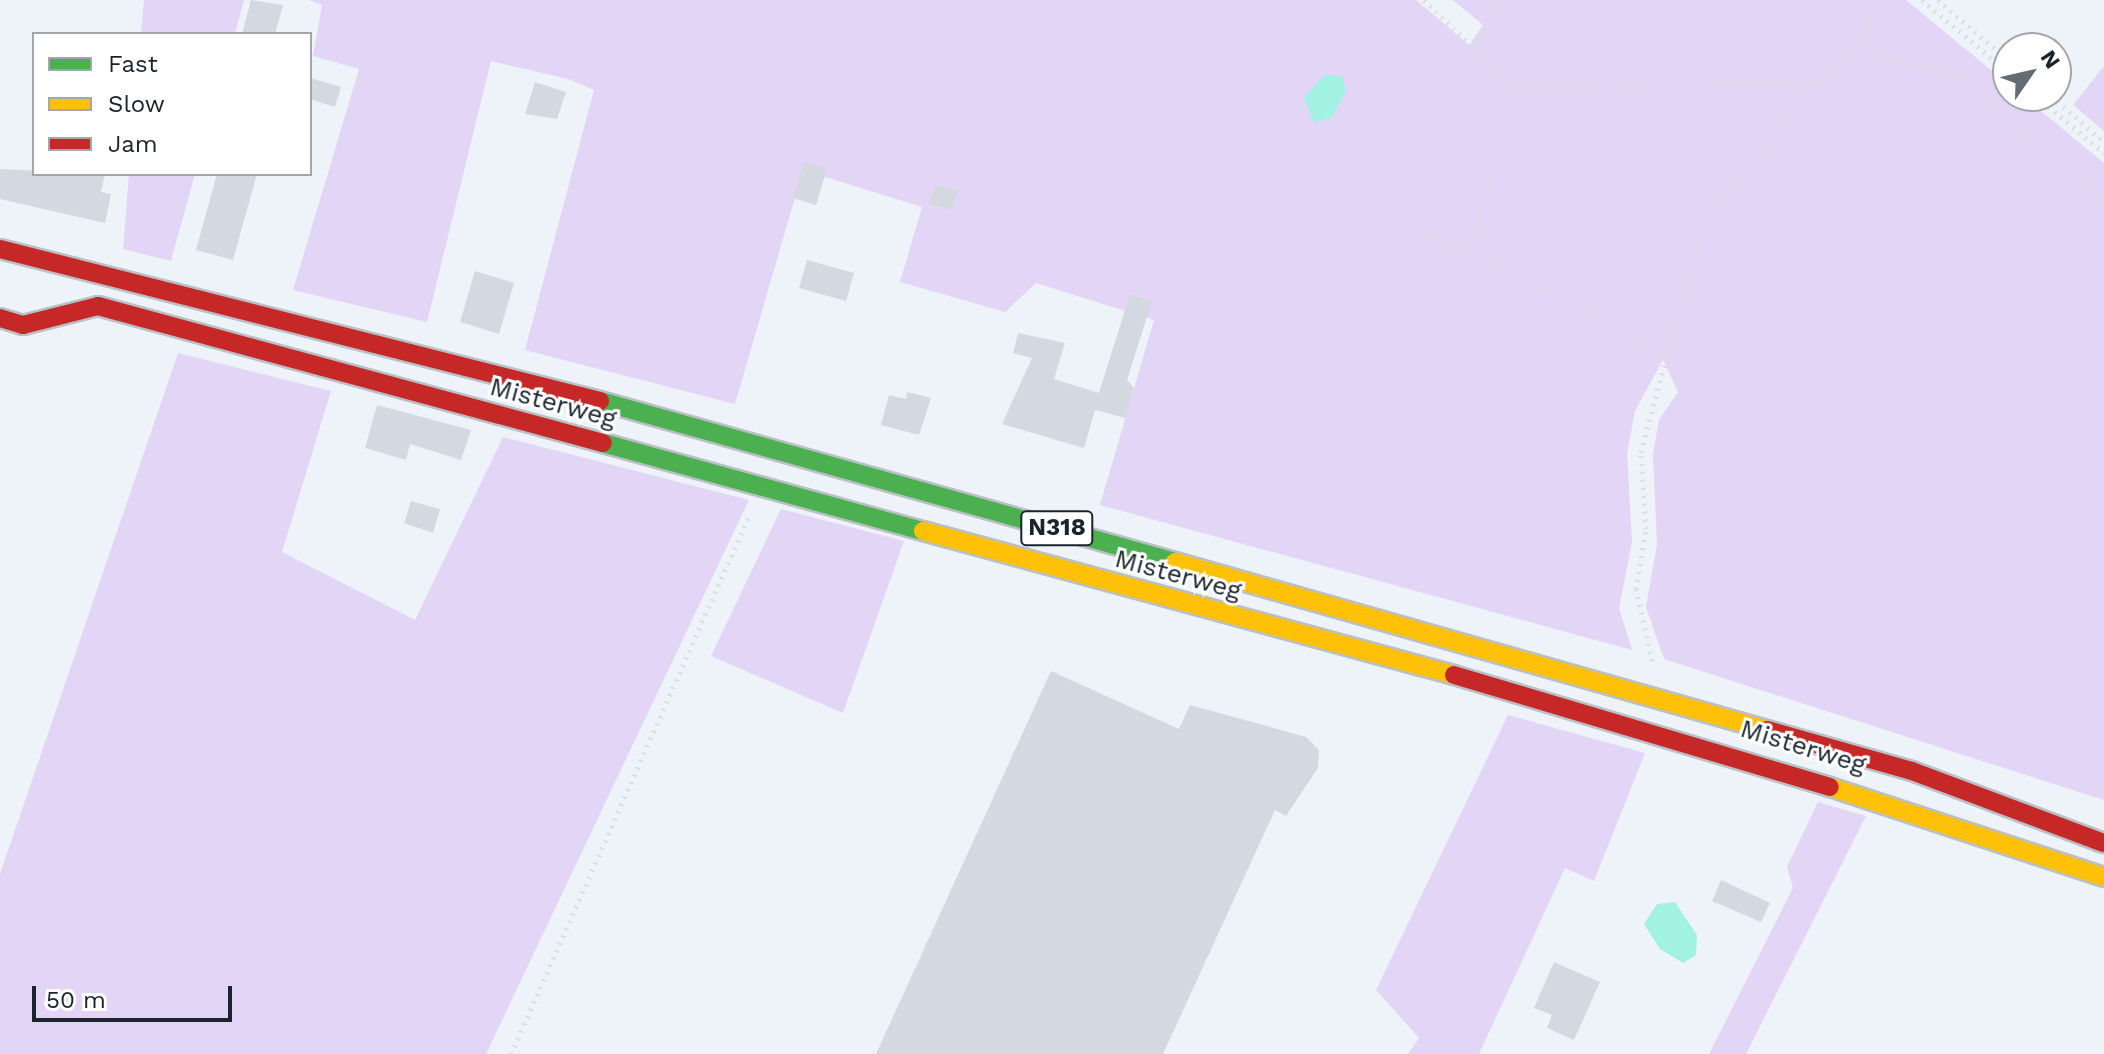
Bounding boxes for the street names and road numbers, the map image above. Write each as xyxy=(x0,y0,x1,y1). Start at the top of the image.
street label: Misterweg xyxy=(486,371,620,435)
road number: N318 xyxy=(1019,508,1095,548)
street label: Misterweg xyxy=(1111,543,1245,607)
street label: Misterweg xyxy=(1737,713,1869,781)

